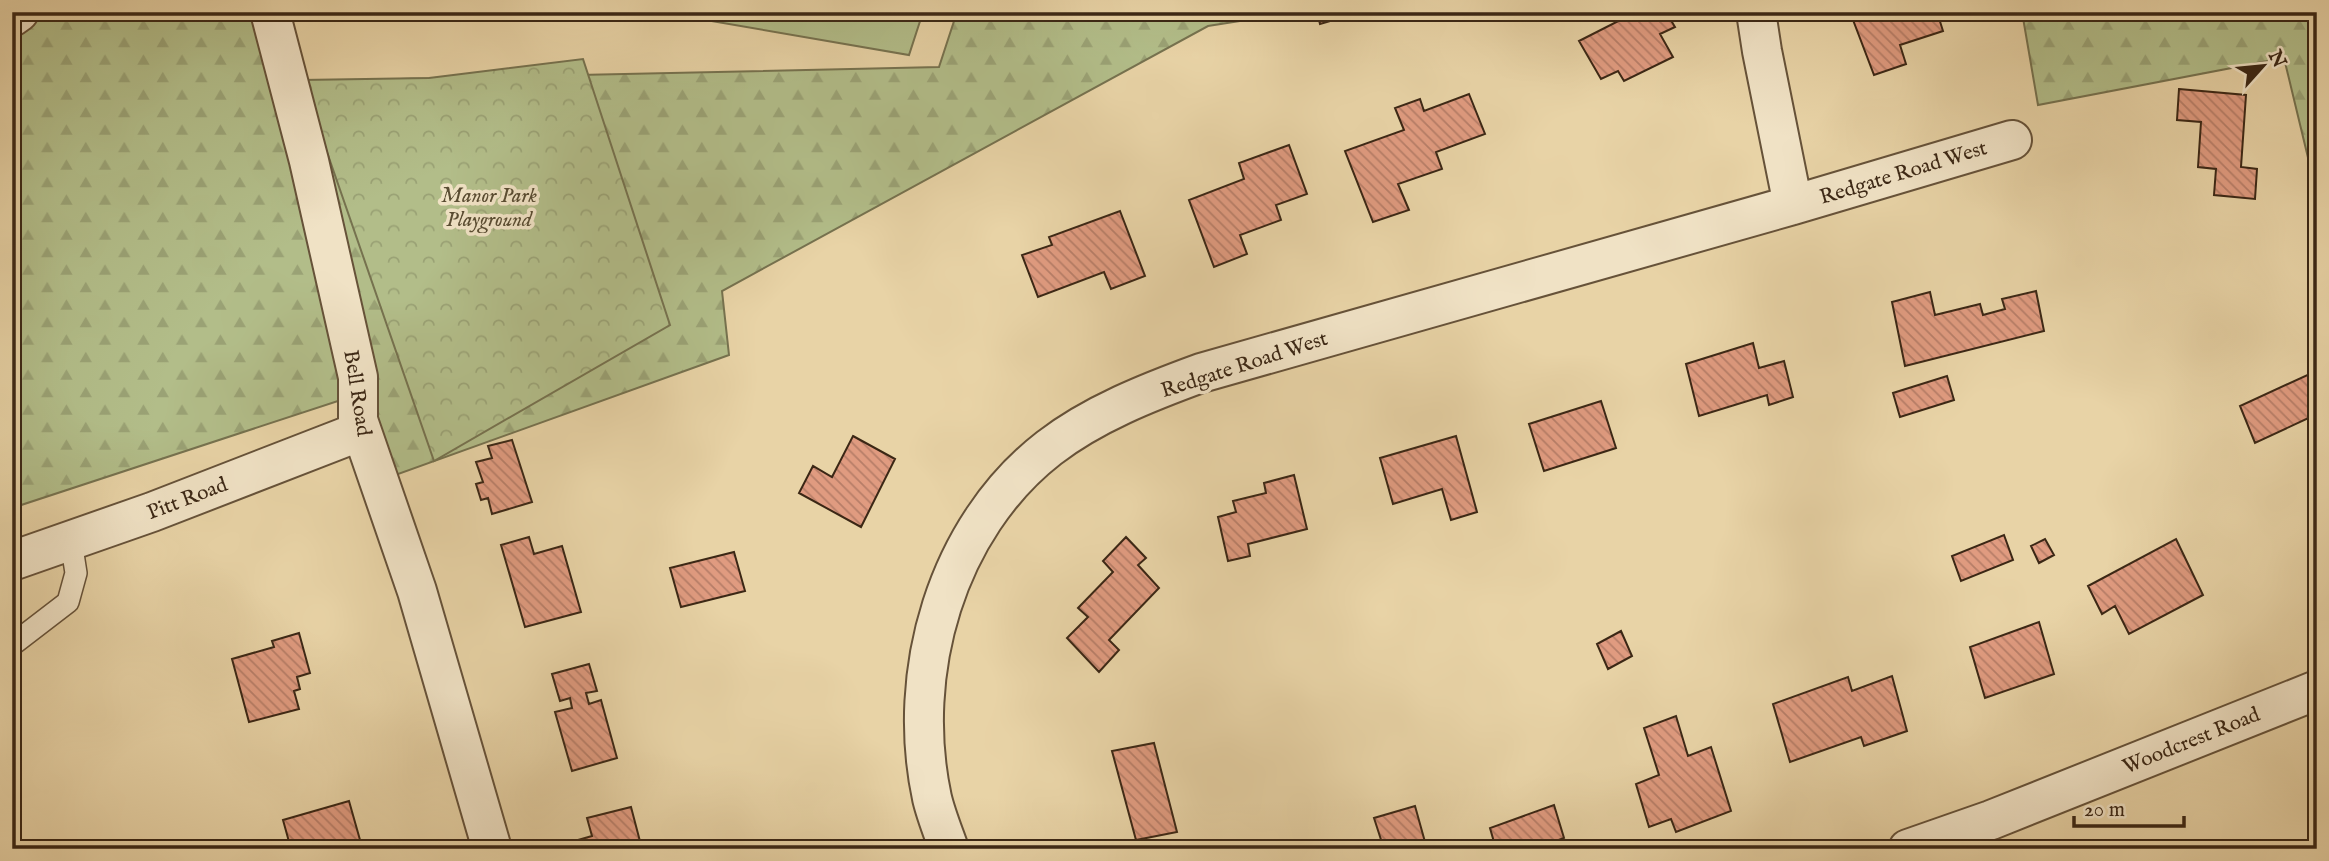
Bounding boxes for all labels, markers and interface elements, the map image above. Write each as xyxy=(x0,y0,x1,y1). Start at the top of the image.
north arrow xyxy=(2228,32,2298,102)
text: N xyxy=(2261,46,2291,72)
street label: Redgate Road West xyxy=(1816,135,1991,212)
park label: Manor Park Playground xyxy=(441,183,537,234)
street label: Redgate Road West xyxy=(1158,326,1331,405)
street label: Bell Road xyxy=(336,348,377,439)
street label: Pitt Road xyxy=(143,471,232,527)
street label: Woodcrest Road xyxy=(2119,701,2265,781)
scale bar xyxy=(2074,784,2184,828)
text: 20 m xyxy=(2084,797,2125,824)

